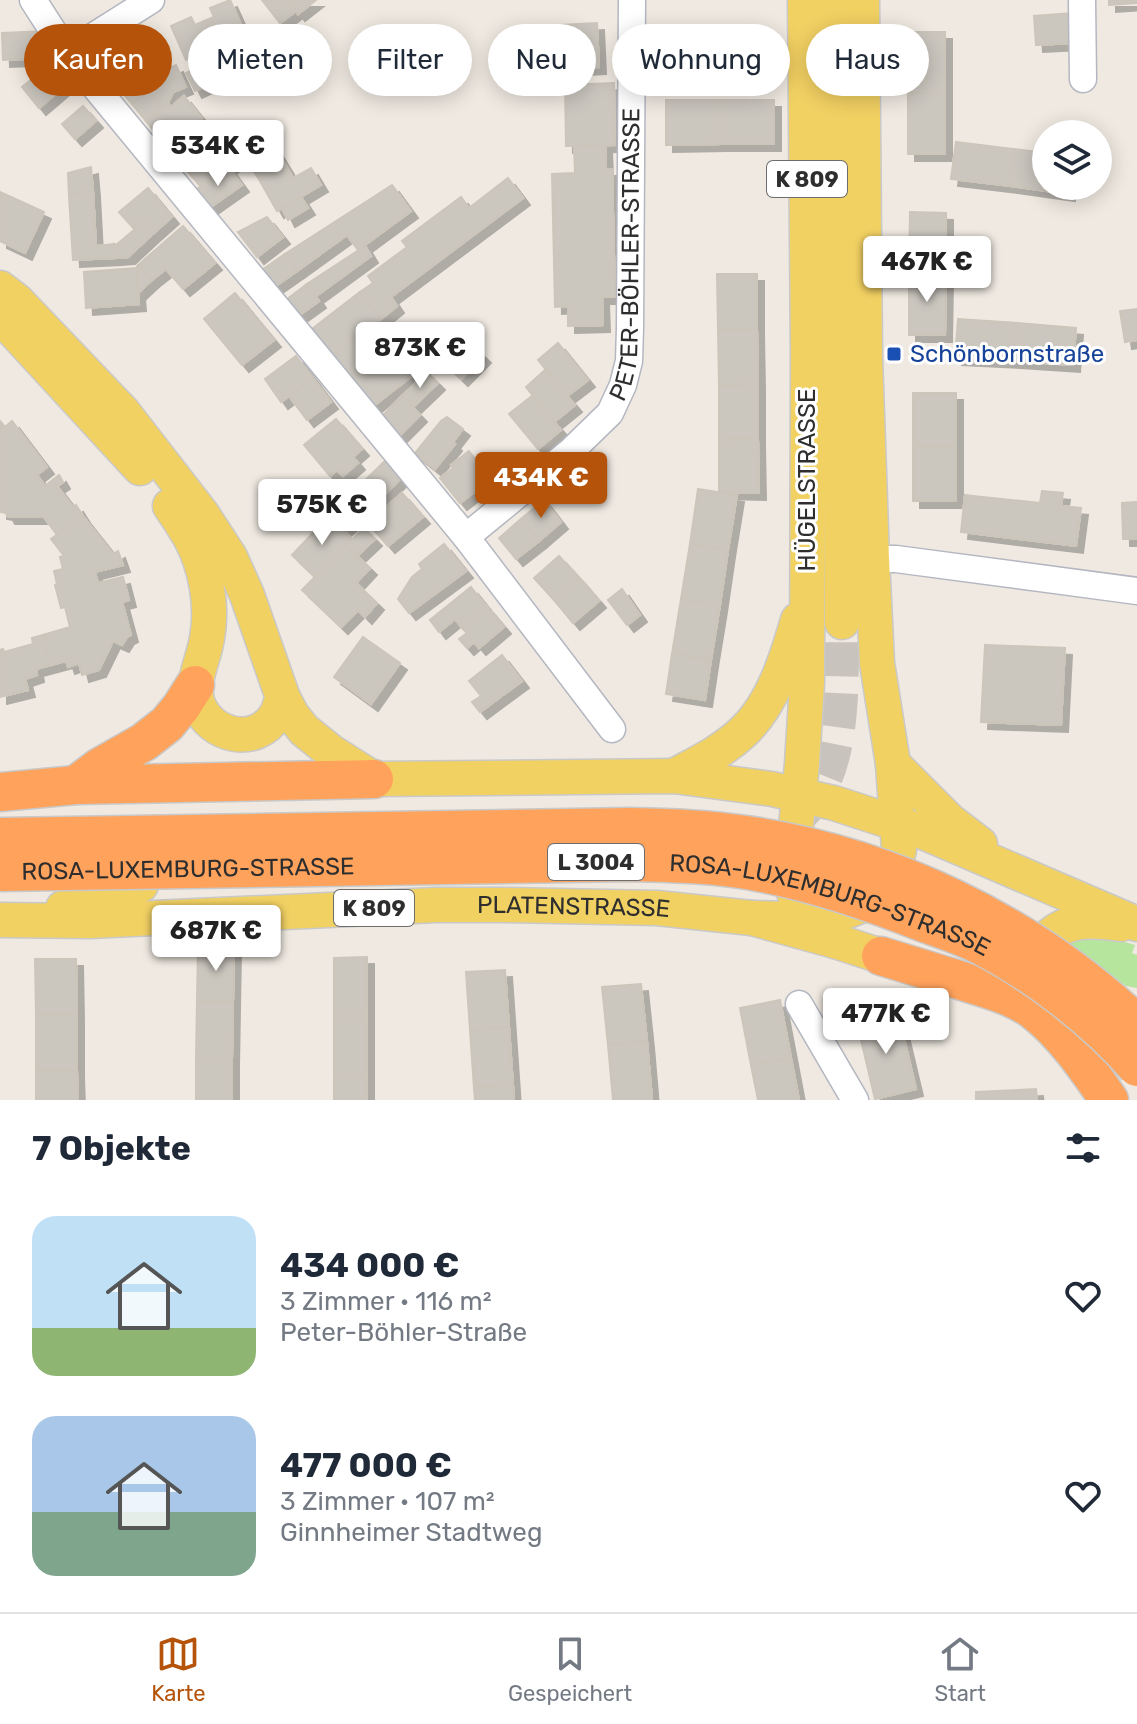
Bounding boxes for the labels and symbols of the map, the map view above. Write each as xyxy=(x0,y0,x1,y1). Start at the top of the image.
street label: PETER-BÖHLER-STRASSE xyxy=(604,108,645,405)
pin: 534K € xyxy=(153,120,283,188)
road number: K 809 xyxy=(767,161,847,197)
pin: 467K € xyxy=(862,236,992,304)
pin: 873K € xyxy=(355,322,485,390)
place label: Schönbornstraße xyxy=(910,340,1104,368)
marker: Schönbornstraße xyxy=(885,345,903,363)
street label: HÜGELSTRASSE xyxy=(793,389,821,571)
pin: 434K € xyxy=(476,452,606,520)
pin: 575K € xyxy=(257,479,387,547)
road number: L 3004 xyxy=(548,844,644,880)
street label: ROSA-LUXEMBURG-STRASSE xyxy=(669,849,995,962)
street label: ROSA-LUXEMBURG-STRASSE xyxy=(21,852,355,886)
road number: K 809 xyxy=(334,890,414,926)
street label: PLATENSTRASSE xyxy=(477,891,672,923)
pin: 687K € xyxy=(151,905,281,973)
pin: 477K € xyxy=(821,988,951,1056)

